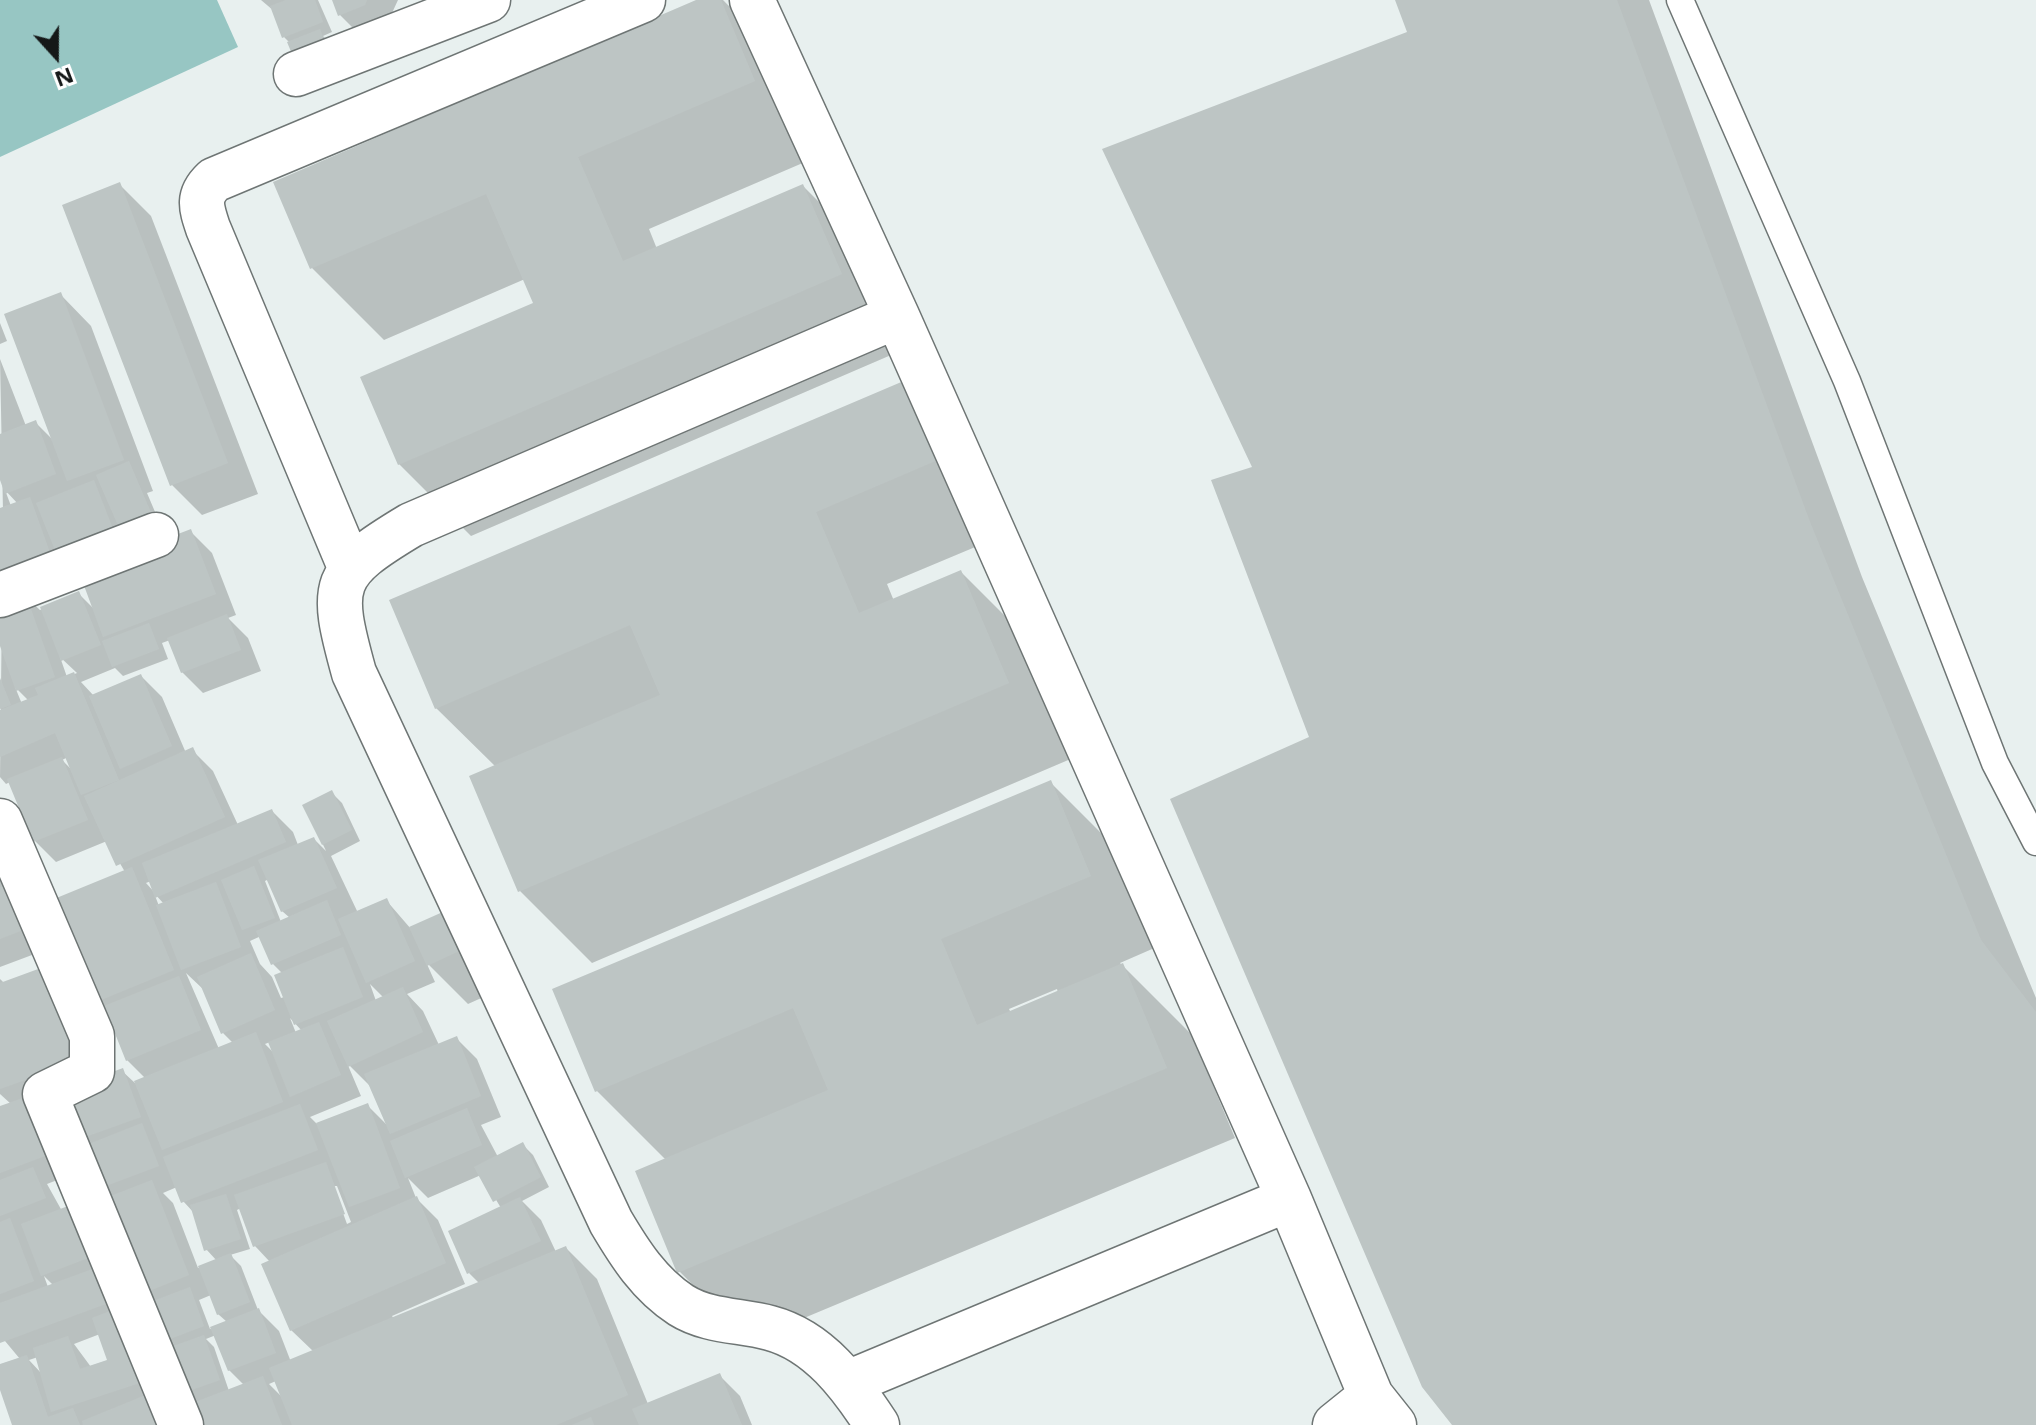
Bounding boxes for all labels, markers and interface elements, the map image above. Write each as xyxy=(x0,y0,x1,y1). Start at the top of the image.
north arrow xyxy=(16,16,96,96)
text: N xyxy=(51,61,78,96)

